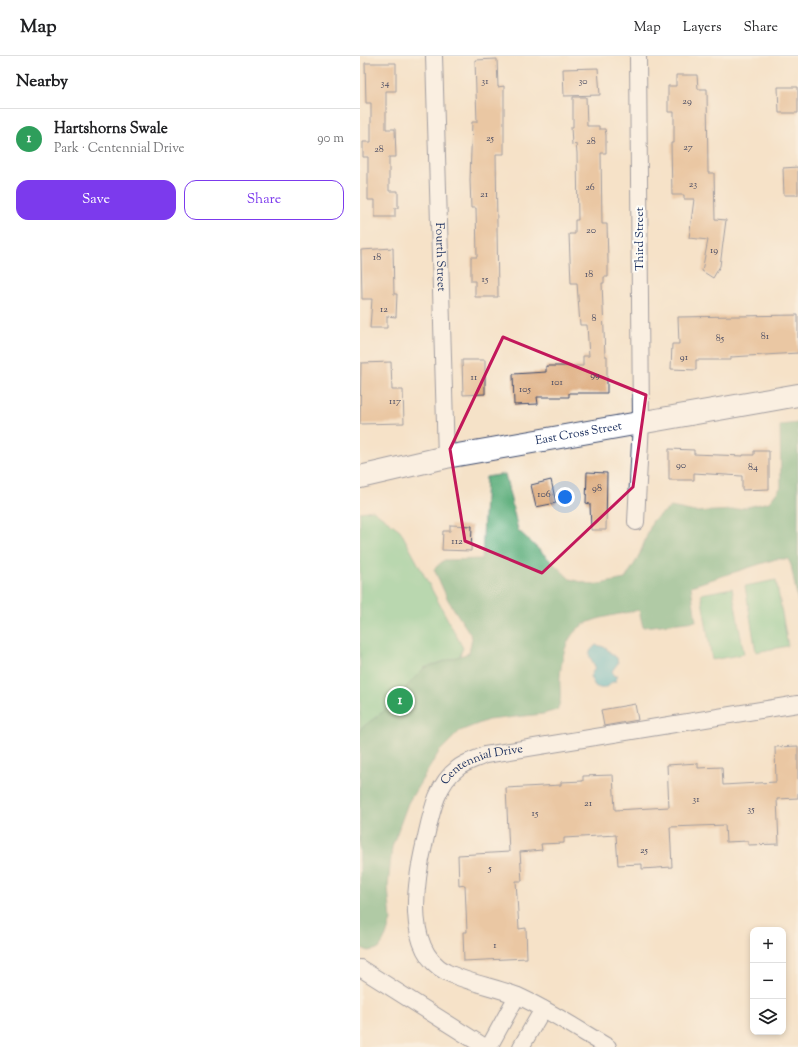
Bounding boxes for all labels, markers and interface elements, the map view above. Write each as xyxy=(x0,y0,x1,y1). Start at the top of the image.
text: Map xyxy=(20,14,57,41)
text: Map xyxy=(634,18,661,38)
text: Layers xyxy=(683,18,721,38)
text: Share xyxy=(743,18,778,38)
text: Nearby xyxy=(16,70,68,94)
house number: 31 xyxy=(481,74,489,89)
house number: 30 xyxy=(578,74,588,89)
house number: 34 xyxy=(380,76,390,91)
house number: 29 xyxy=(682,94,692,109)
text: Hartshorns Swale xyxy=(54,119,168,140)
text: 1 xyxy=(27,130,31,148)
text: 90 m xyxy=(317,130,344,148)
house number: 25 xyxy=(486,131,495,146)
house number: 28 xyxy=(586,134,596,149)
text: Park · Centennial Drive xyxy=(54,140,185,158)
house number: 27 xyxy=(683,140,693,155)
house number: 28 xyxy=(374,142,384,157)
house number: 23 xyxy=(689,177,697,192)
button: Save xyxy=(16,180,176,220)
button: Share xyxy=(184,180,344,220)
house number: 26 xyxy=(585,180,595,195)
house number: 21 xyxy=(480,187,489,202)
street label: Third Street xyxy=(631,207,649,271)
street label: Fourth Street xyxy=(430,222,450,292)
house number: 20 xyxy=(586,223,596,238)
house number: 19 xyxy=(710,243,718,258)
house number: 18 xyxy=(373,250,381,265)
house number: 18 xyxy=(585,267,593,282)
house number: 15 xyxy=(482,272,489,287)
house number: 12 xyxy=(380,302,388,317)
house number: 8 xyxy=(592,311,597,326)
house number: 81 xyxy=(761,329,770,344)
house number: 85 xyxy=(716,331,725,346)
house number: 91 xyxy=(680,350,689,365)
house number: 99 xyxy=(590,368,600,383)
house number: 11 xyxy=(471,370,478,385)
house number: 101 xyxy=(551,375,564,390)
house number: 105 xyxy=(519,382,532,397)
house number: 117 xyxy=(389,394,401,409)
street label: East Cross Street xyxy=(534,417,623,450)
house number: 90 xyxy=(676,458,686,473)
house number: 84 xyxy=(748,460,758,475)
house number: 98 xyxy=(592,481,602,496)
house number: 106 xyxy=(537,487,551,502)
your location xyxy=(555,487,575,507)
house number: 112 xyxy=(451,534,463,549)
pin: 1 xyxy=(387,686,413,716)
street label: Centennial Drive xyxy=(436,740,525,789)
house number: 31 xyxy=(692,792,700,807)
house number: 21 xyxy=(584,796,593,811)
house number: 35 xyxy=(747,802,755,817)
house number: 15 xyxy=(532,806,539,821)
house number: 25 xyxy=(640,843,649,858)
house number: 5 xyxy=(487,861,492,876)
map controls xyxy=(750,927,786,1035)
button: + xyxy=(750,927,786,963)
house number: 1 xyxy=(493,938,497,953)
button: − xyxy=(750,963,786,999)
button: layers xyxy=(750,999,786,1035)

